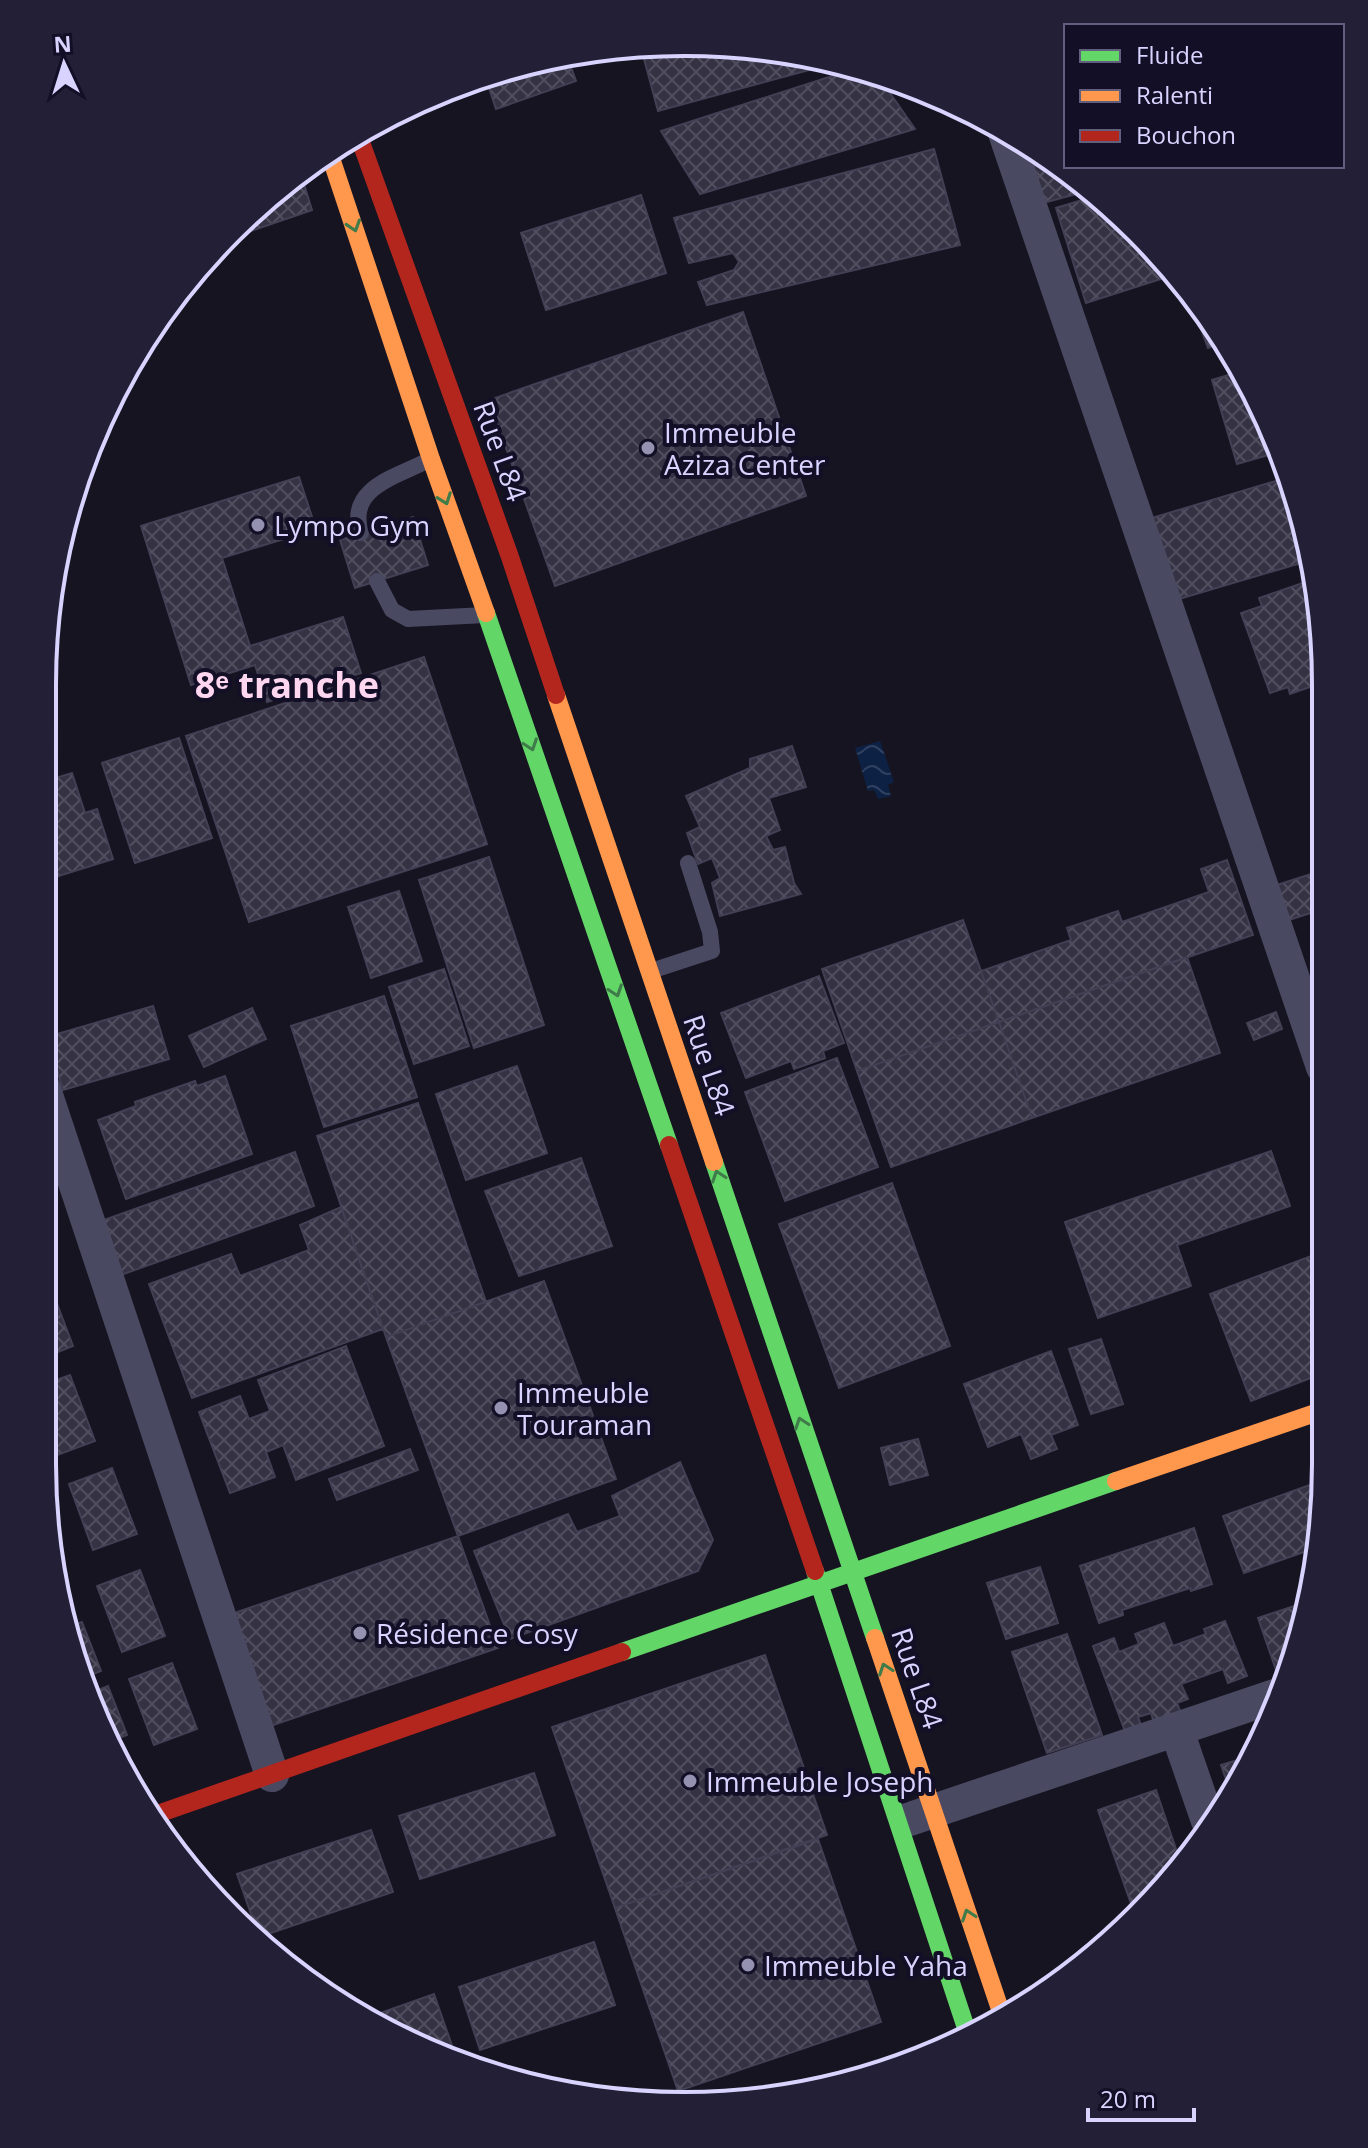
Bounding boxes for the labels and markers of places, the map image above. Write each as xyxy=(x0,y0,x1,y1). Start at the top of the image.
place label: Immeuble Aziza Center xyxy=(664,413,826,483)
marker: Immeuble Aziza Center xyxy=(639,439,657,457)
place label: Lympo Gym xyxy=(274,506,430,544)
marker: Lympo Gym xyxy=(249,516,267,534)
place label: Immeuble Touraman xyxy=(517,1373,652,1443)
marker: Immeuble Touraman xyxy=(492,1399,510,1417)
place label: Résidence Cosy xyxy=(376,1614,579,1652)
marker: Résidence Cosy xyxy=(351,1624,369,1642)
place label: Immeuble Joseph xyxy=(706,1762,934,1800)
marker: Immeuble Joseph xyxy=(681,1772,699,1790)
place label: Immeuble Yaha xyxy=(764,1946,968,1984)
marker: Immeuble Yaha xyxy=(739,1956,757,1974)

